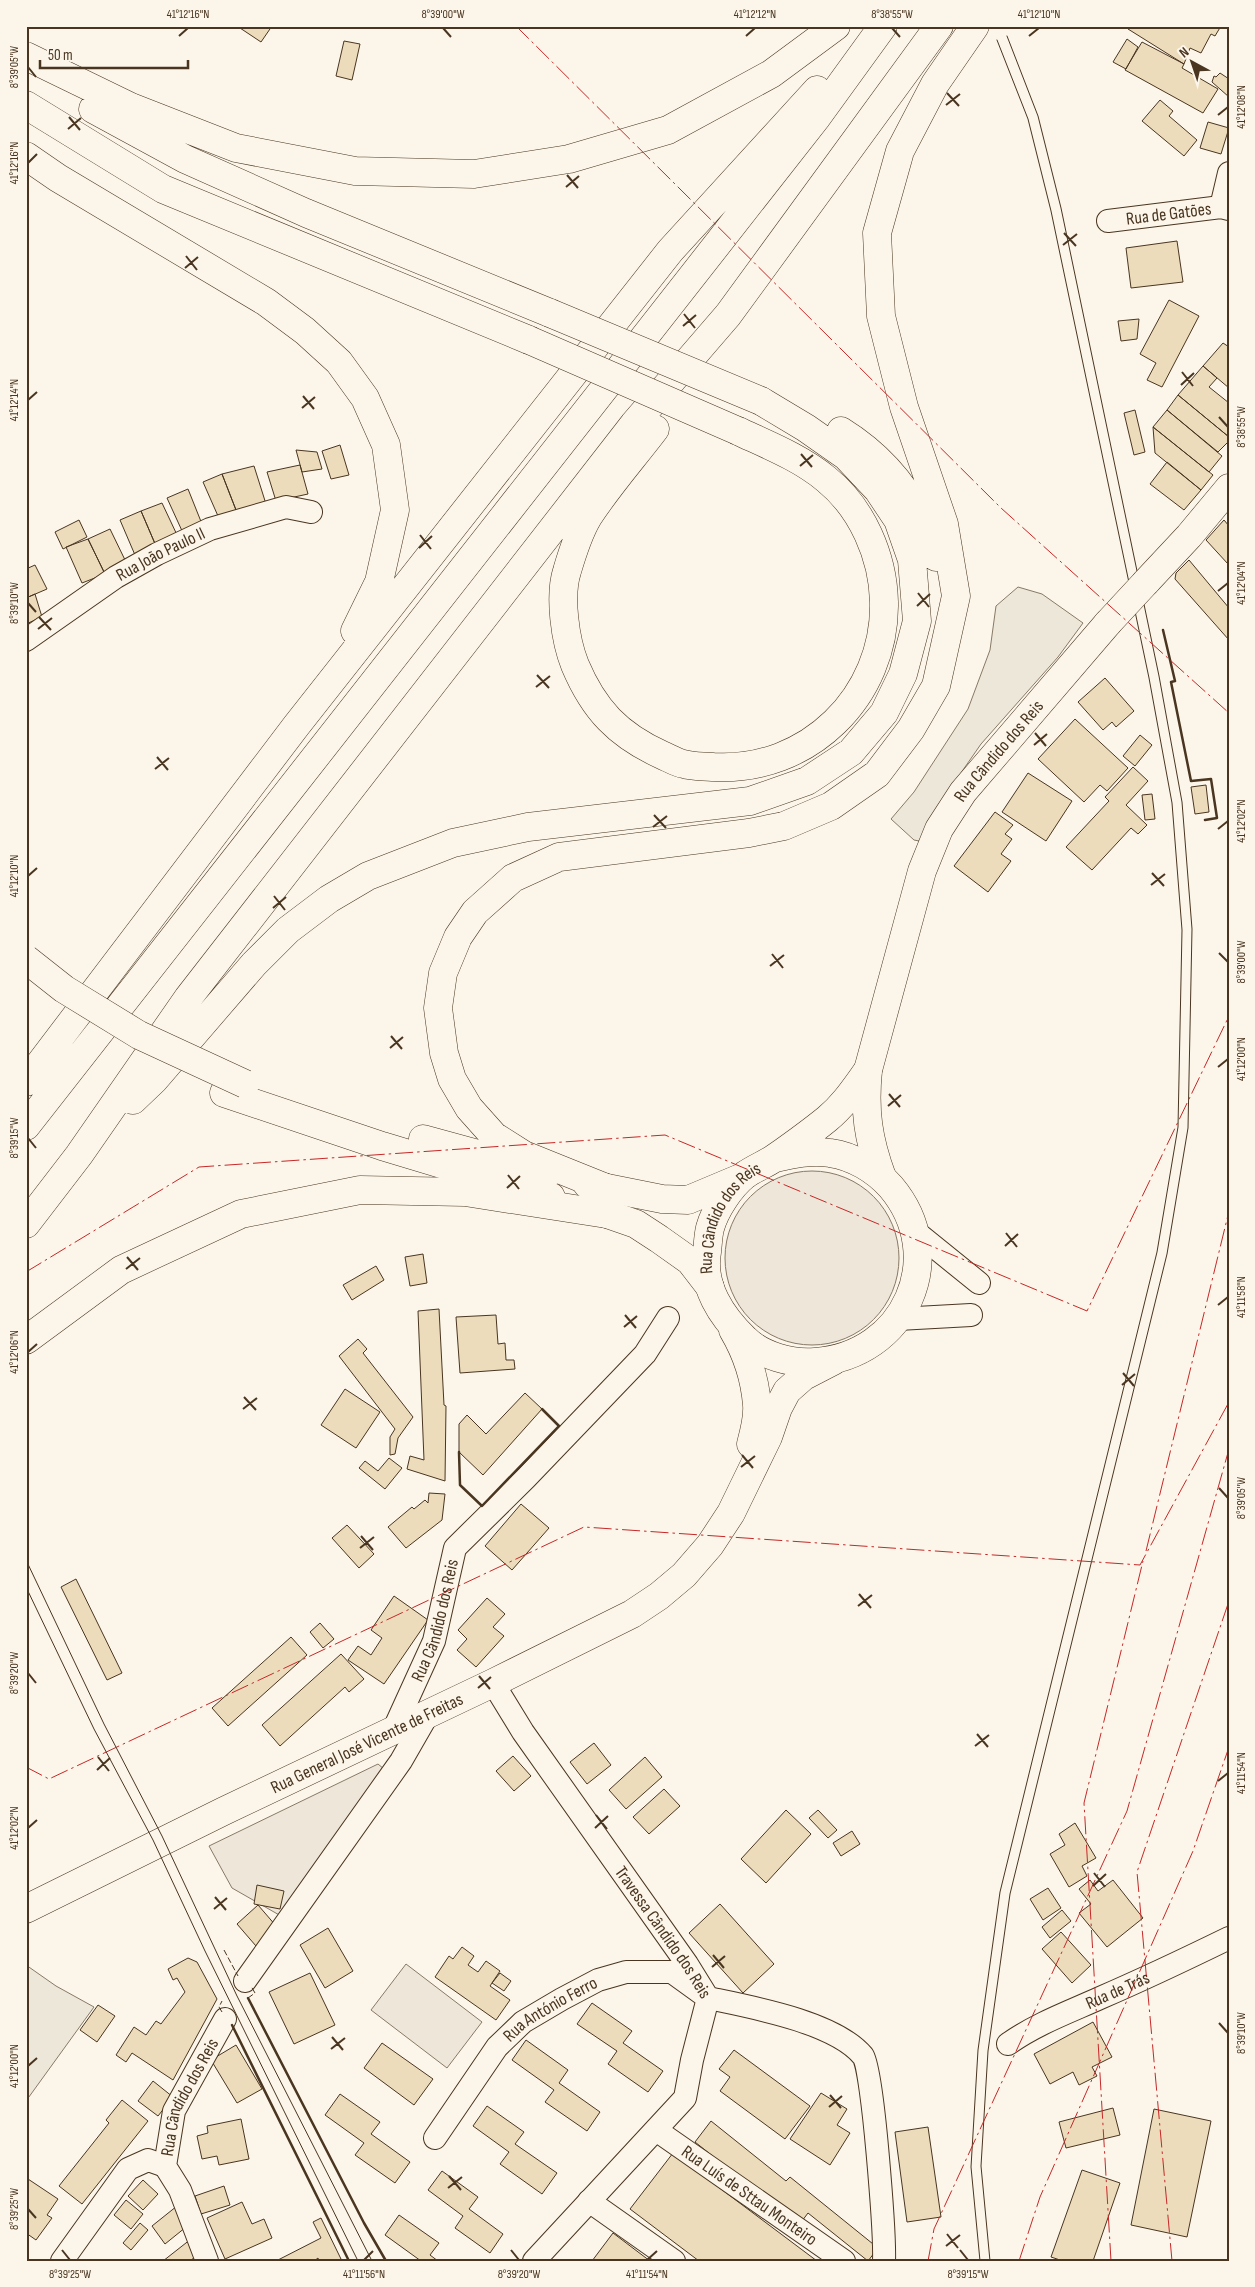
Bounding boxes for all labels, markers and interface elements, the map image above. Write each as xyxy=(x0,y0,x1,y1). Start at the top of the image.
text: 41°12'16"N xyxy=(167,7,209,22)
text: 8°39'00"W xyxy=(422,7,465,22)
text: 41°12'12"N xyxy=(734,7,776,22)
text: 8°38'55"W xyxy=(871,7,913,22)
text: 41°12'10"N xyxy=(1018,7,1060,22)
scale bar xyxy=(40,38,188,70)
north arrow xyxy=(1168,38,1218,88)
text: N xyxy=(1176,44,1192,61)
text: 8°39'05"W xyxy=(7,46,22,88)
text: 50 m xyxy=(48,46,73,65)
text: 41°12'08"N xyxy=(1234,85,1249,129)
text: 41°12'16"N xyxy=(7,142,22,184)
street label: Rua de Gatões xyxy=(1125,198,1212,229)
text: 41°12'14"N xyxy=(7,379,22,421)
text: 8°38'55"W xyxy=(1234,406,1249,448)
street label: Rua João Paulo II xyxy=(112,522,208,585)
text: 41°12'04"N xyxy=(1234,561,1249,605)
text: 8°39'10"W xyxy=(7,582,22,624)
street label: Rua Cândido dos Reis xyxy=(949,696,1048,805)
text: 41°12'02"N xyxy=(1234,799,1249,843)
text: 41°12'10"N xyxy=(7,855,22,897)
text: 8°39'00"W xyxy=(1234,940,1249,983)
text: 41°12'00"N xyxy=(1234,1037,1249,1081)
text: 8°39'15"W xyxy=(7,1117,22,1159)
street label: Rua Cândido dos Reis xyxy=(695,1157,764,1275)
text: 41°11'58"N xyxy=(1234,1276,1249,1318)
text: 41°12'06"N xyxy=(7,1330,22,1374)
text: 8°39'05"W xyxy=(1234,1477,1249,1519)
street label: Rua Cândido dos Reis xyxy=(406,1557,463,1685)
text: 8°39'20"W xyxy=(7,1652,22,1694)
street label: Rua General José Vicente de Freitas xyxy=(267,1688,466,1798)
text: 41°11'54"N xyxy=(1234,1752,1249,1794)
text: 41°12'02"N xyxy=(7,1806,22,1850)
street label: Travessa Cândido dos Reis xyxy=(611,1862,716,2002)
street label: Rua de Trás xyxy=(1082,1967,1153,2014)
street label: Rua António Ferro xyxy=(499,1972,601,2046)
text: 8°39'10"W xyxy=(1234,2012,1249,2054)
street label: Rua Cândido dos Reis xyxy=(156,2035,223,2158)
text: 41°12'00"N xyxy=(7,2044,22,2088)
street label: Rua Luís de Sttau Monteiro xyxy=(678,2141,821,2250)
text: 8°39'25"W xyxy=(7,2188,22,2230)
text: 8°39'25"W xyxy=(49,2267,91,2282)
text: 41°11'56"N xyxy=(343,2267,385,2282)
text: 8°39'20"W xyxy=(498,2267,540,2282)
text: 41°11'54"N xyxy=(626,2267,668,2282)
text: 8°39'15"W xyxy=(947,2267,989,2282)

